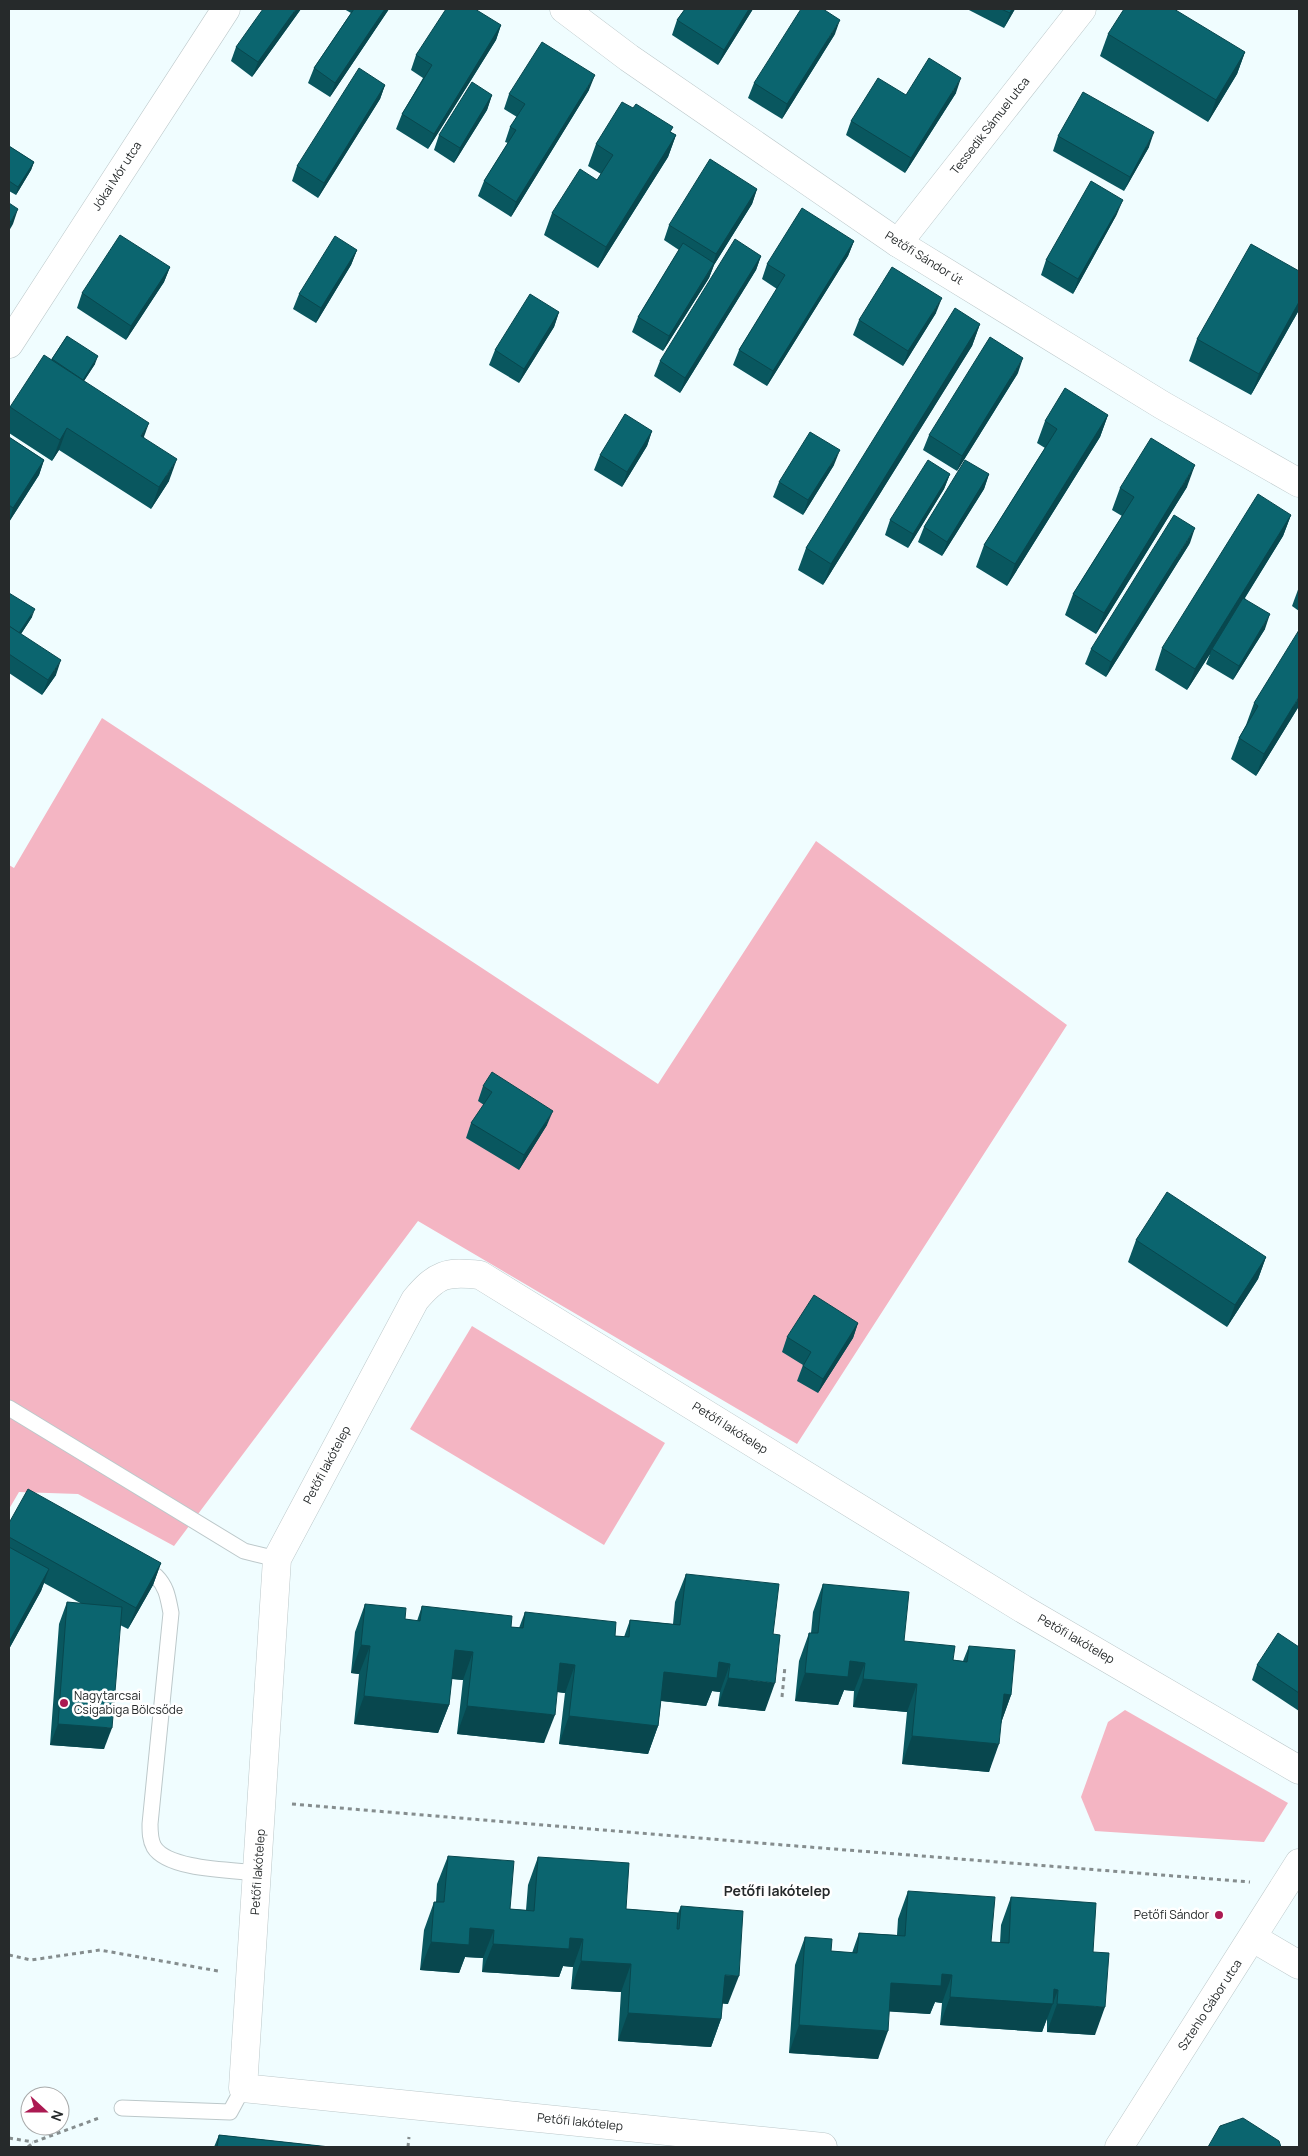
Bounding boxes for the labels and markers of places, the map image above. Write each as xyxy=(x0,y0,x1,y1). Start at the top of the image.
place label: Nagytarcsai Csigabiga Bölcsőde xyxy=(74,1687,183,1718)
marker: Nagytarcsai Csigabiga Bölcsőde xyxy=(58,1697,70,1709)
place label: Petőfi Sándor xyxy=(1134,1906,1210,1923)
marker: Petőfi Sándor xyxy=(1213,1909,1225,1921)

